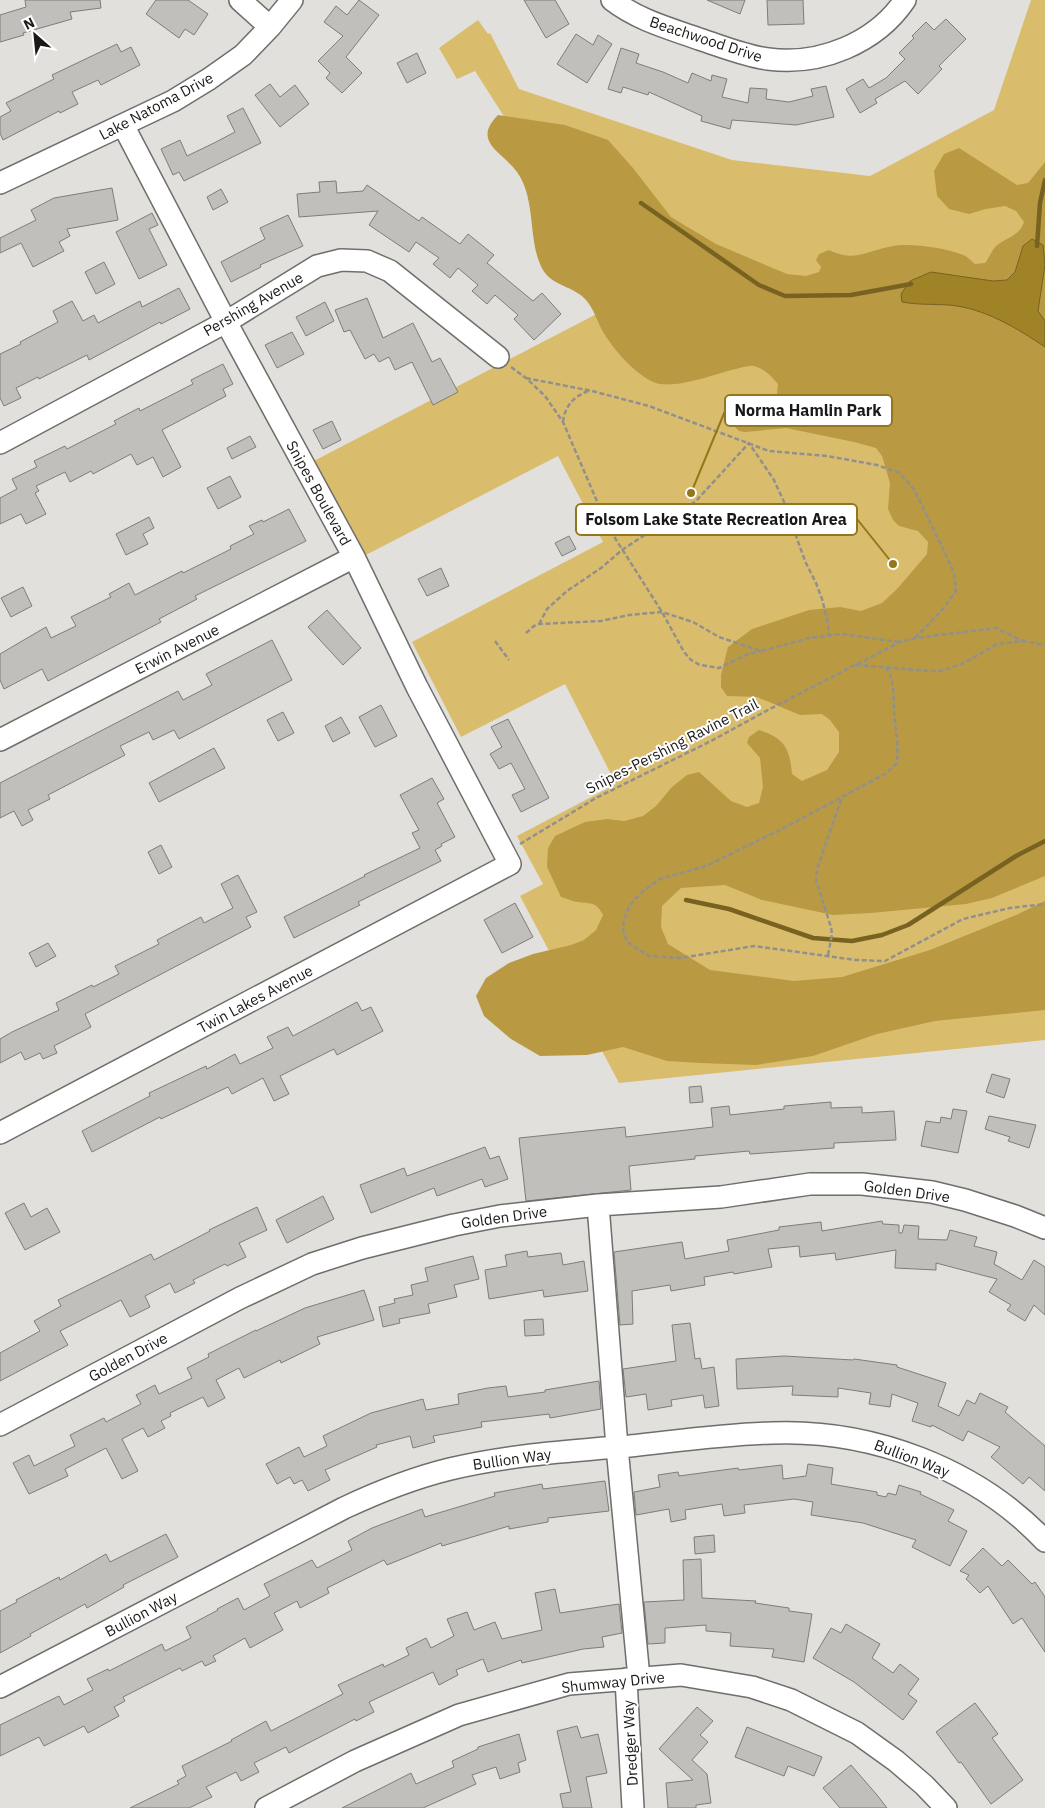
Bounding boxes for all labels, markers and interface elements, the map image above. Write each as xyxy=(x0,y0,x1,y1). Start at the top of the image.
north arrow xyxy=(10,10,60,60)
street label: Beachwood Drive xyxy=(647,12,765,66)
text: N xyxy=(20,13,38,34)
street label: Lake Natoma Drive xyxy=(96,68,216,144)
street label: Pershing Avenue xyxy=(200,268,306,340)
callout: Norma Hamlin Park xyxy=(725,395,892,426)
text: Norma Hamlin Park xyxy=(734,400,882,420)
street label: Snipes Boulevard xyxy=(282,437,356,549)
callout: Folsom Lake State Recreation Area xyxy=(576,504,857,535)
text: Folsom Lake State Recreation Area xyxy=(585,509,847,529)
street label: Erwin Avenue xyxy=(132,620,222,678)
street label: Snipes-Pershing Ravine Trail xyxy=(583,694,761,798)
street label: Twin Lakes Avenue xyxy=(194,961,316,1037)
street label: Golden Drive xyxy=(863,1176,951,1206)
street label: Golden Drive xyxy=(460,1202,548,1232)
street label: Golden Drive xyxy=(85,1328,171,1386)
street label: Bullion Way xyxy=(872,1435,953,1481)
street label: Bullion Way xyxy=(471,1444,553,1474)
street label: Bullion Way xyxy=(102,1587,181,1641)
street label: Shumway Drive xyxy=(560,1667,666,1697)
street label: Dredger Way xyxy=(618,1699,642,1787)

